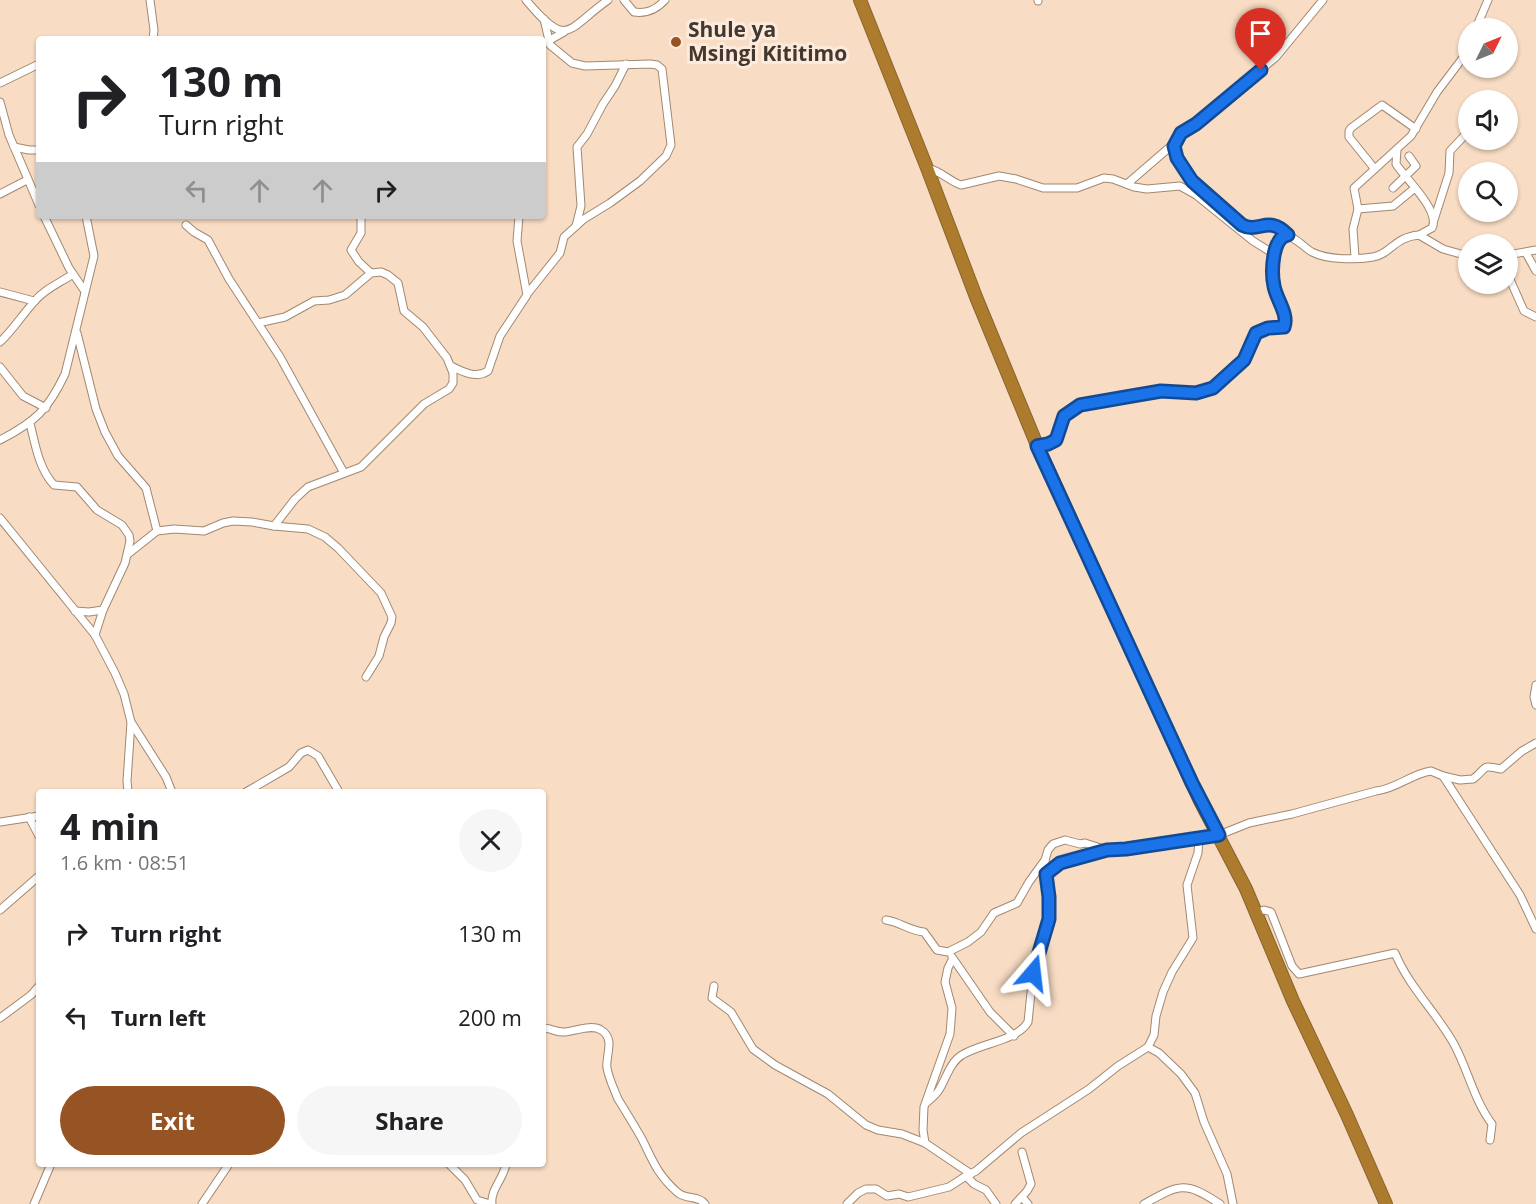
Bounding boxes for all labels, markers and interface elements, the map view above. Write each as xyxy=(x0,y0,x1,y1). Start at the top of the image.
pin xyxy=(1235,8,1286,70)
place label: Shule ya Msingi Kititimo xyxy=(688,15,847,67)
icon: arrive xyxy=(1244,17,1277,50)
north arrow xyxy=(1458,18,1518,78)
map controls xyxy=(1458,18,1518,294)
marker: Shule ya Msingi Kititimo xyxy=(669,35,683,49)
text: 130 m xyxy=(159,52,283,109)
icon: right xyxy=(60,60,138,138)
button: sound xyxy=(1458,90,1518,150)
text: Turn right xyxy=(159,106,284,143)
button: search xyxy=(1458,162,1518,222)
icon: left xyxy=(180,174,213,207)
icon: ahead xyxy=(243,174,276,207)
icon: ahead xyxy=(306,174,339,207)
icon: right xyxy=(369,174,402,207)
button: layers xyxy=(1458,234,1518,294)
text: 4 min xyxy=(60,802,160,851)
button: close xyxy=(459,809,522,872)
text: 1.6 km · 08:51 xyxy=(60,849,189,876)
icon: right xyxy=(60,917,93,950)
text: Turn right xyxy=(111,918,222,948)
text: 130 m xyxy=(458,918,522,948)
position arrow xyxy=(1001,941,1065,1005)
icon: left xyxy=(60,1001,93,1034)
text: Turn left xyxy=(111,1002,206,1032)
text: 200 m xyxy=(458,1002,522,1032)
button: Exit xyxy=(60,1086,285,1155)
button: Share xyxy=(297,1086,522,1155)

